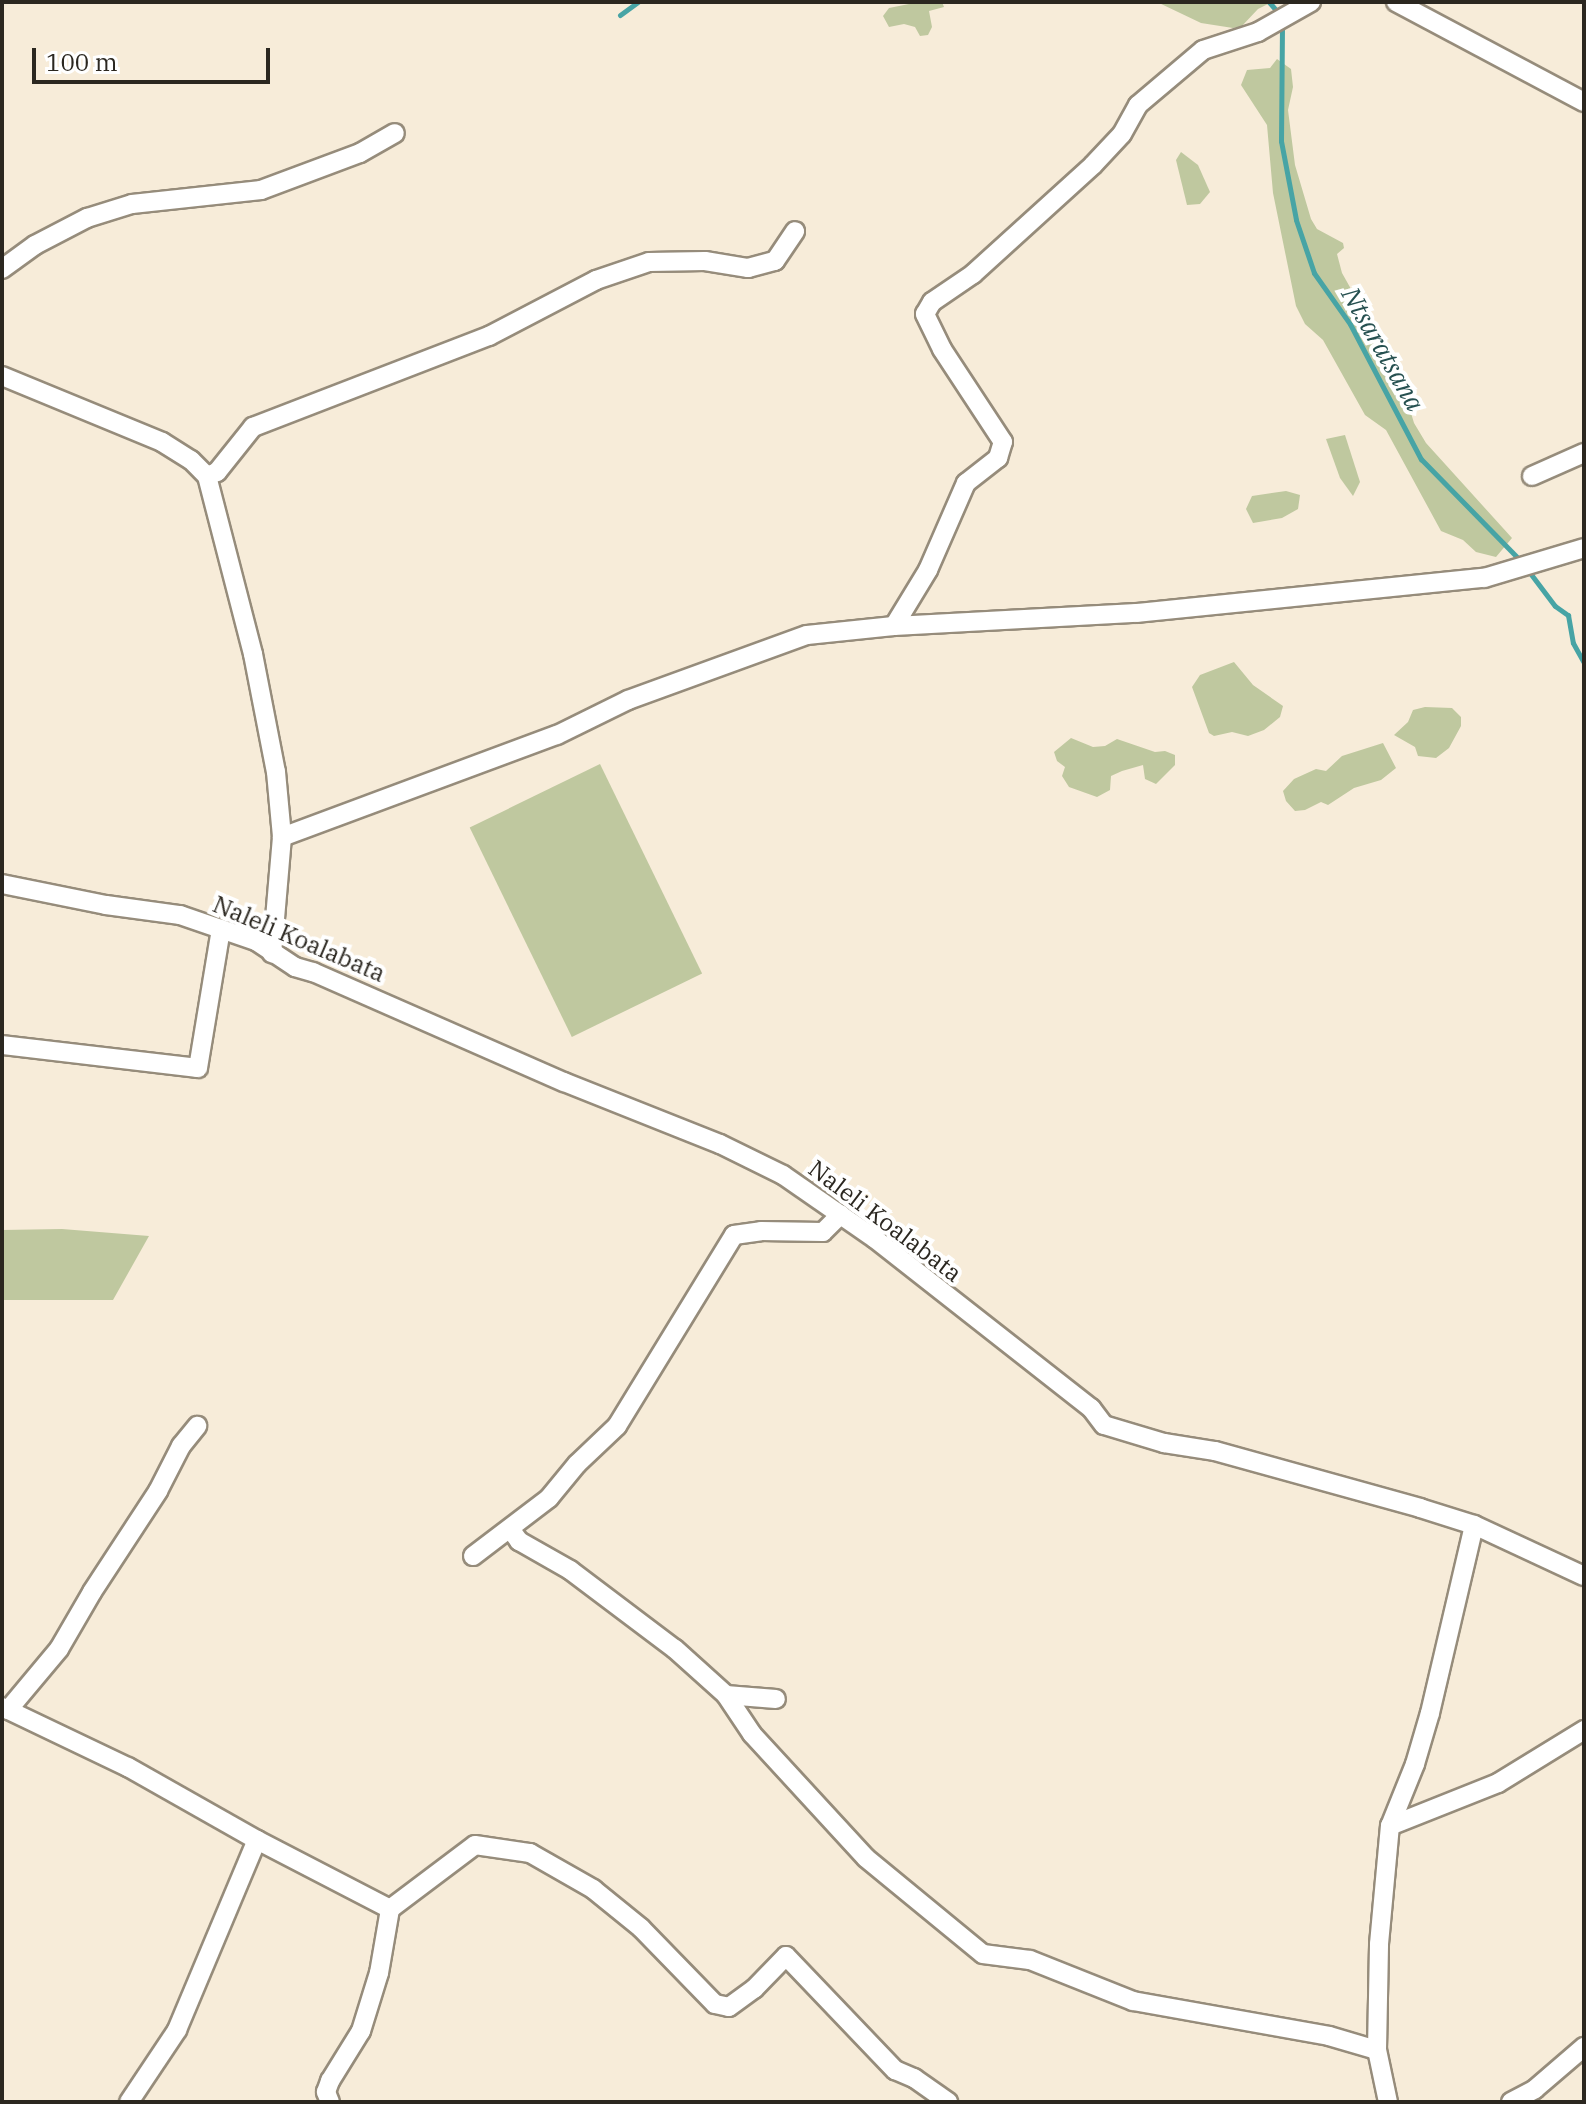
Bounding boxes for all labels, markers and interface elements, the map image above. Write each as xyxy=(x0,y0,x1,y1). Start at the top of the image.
scale bar xyxy=(36,32,274,82)
text: 100 m xyxy=(46,46,118,78)
water label: Ntsaratsana xyxy=(1335,282,1431,416)
street label: Naleli Koalabata xyxy=(209,890,389,988)
street label: Naleli Koalabata xyxy=(803,1154,967,1288)

